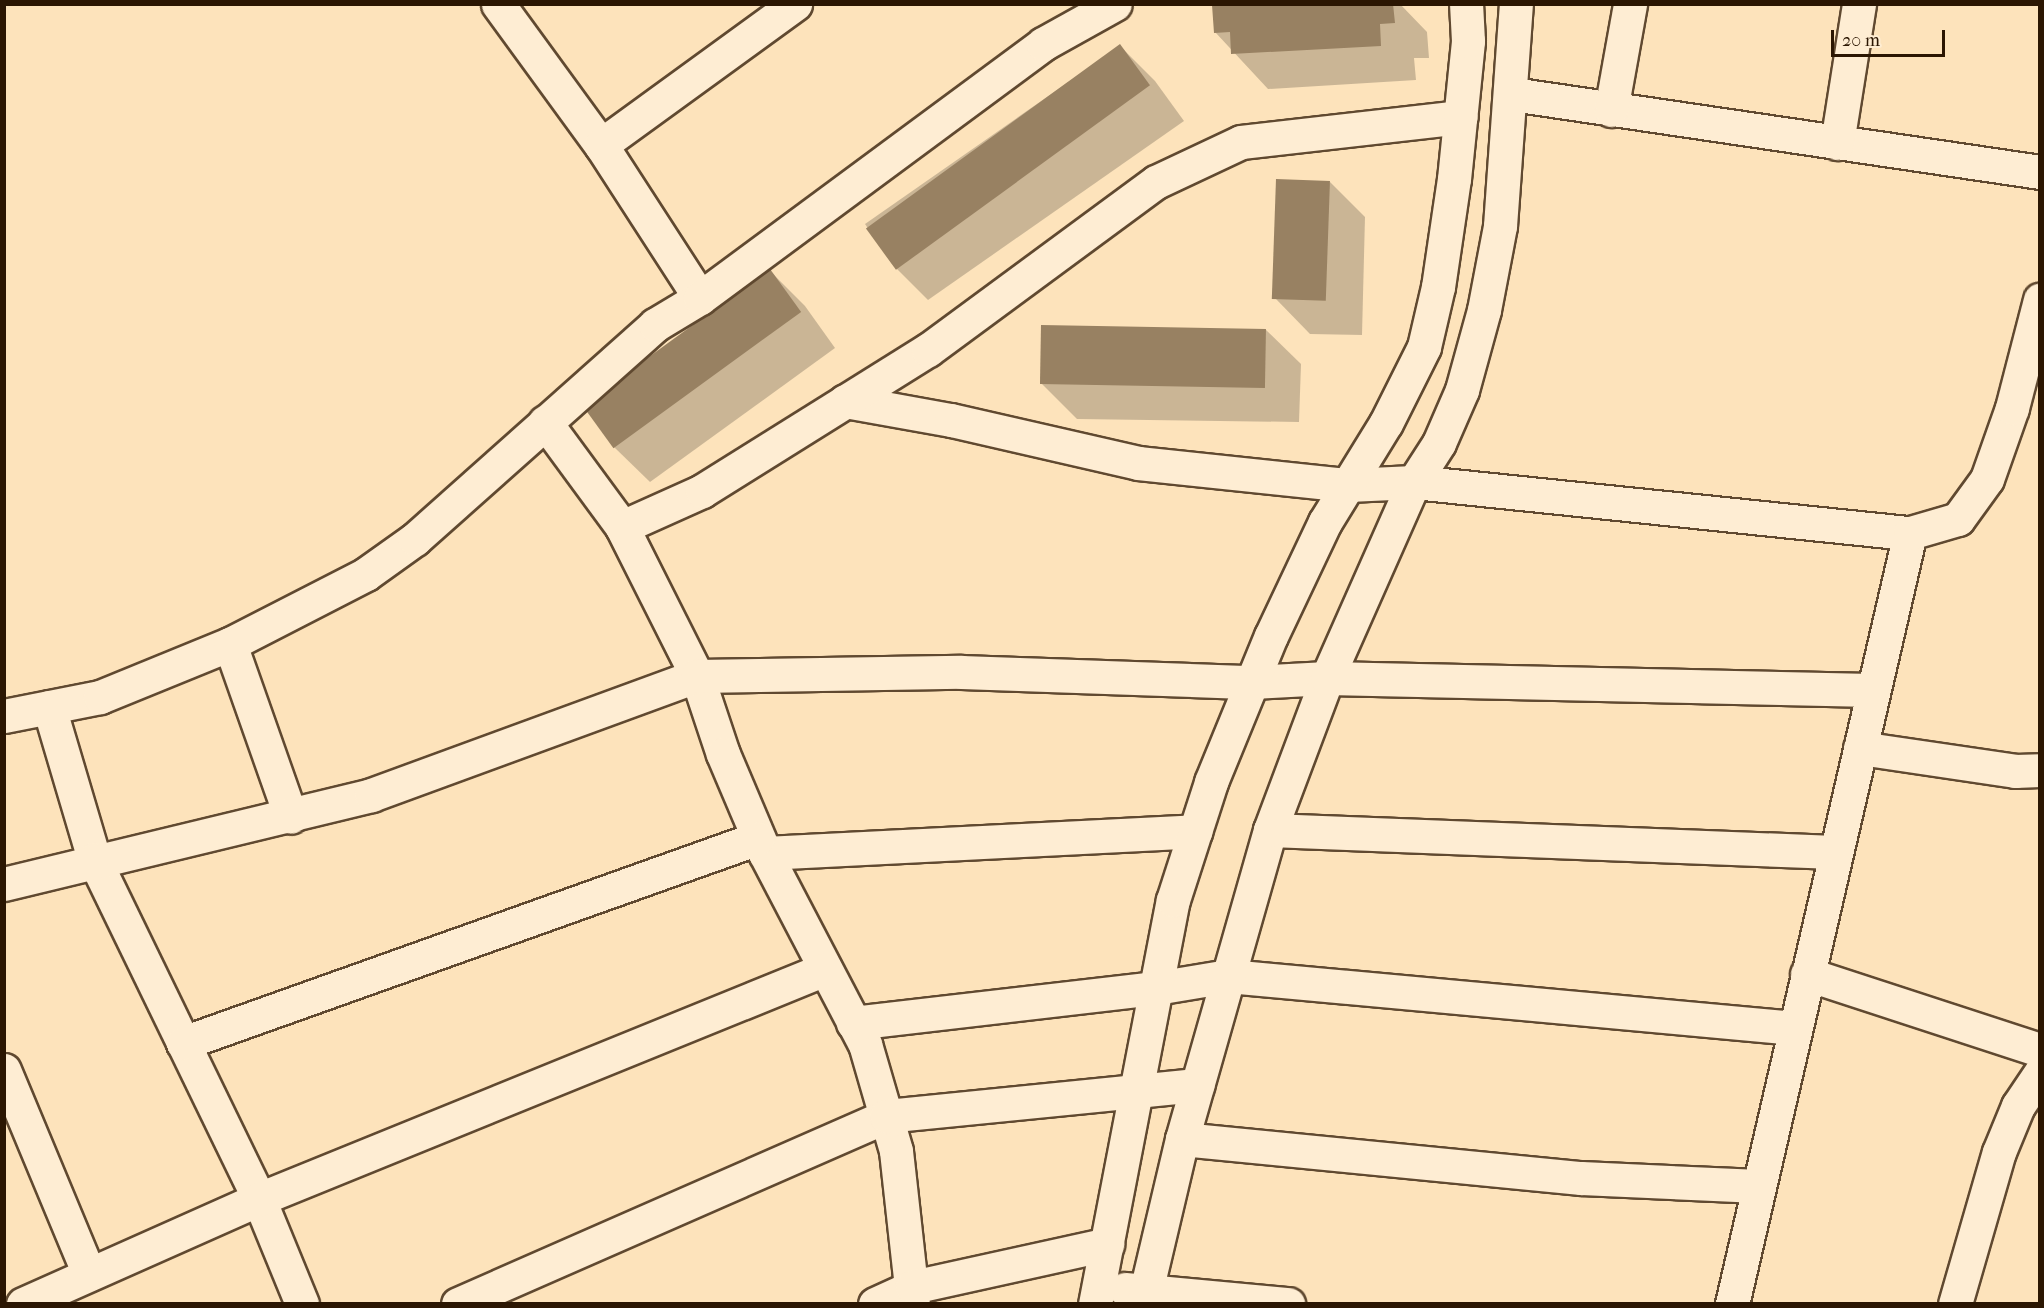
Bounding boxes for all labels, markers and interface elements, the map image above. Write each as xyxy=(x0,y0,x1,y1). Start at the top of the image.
scale bar xyxy=(1834,18,1948,56)
text: 20 m xyxy=(1842,30,1880,51)

